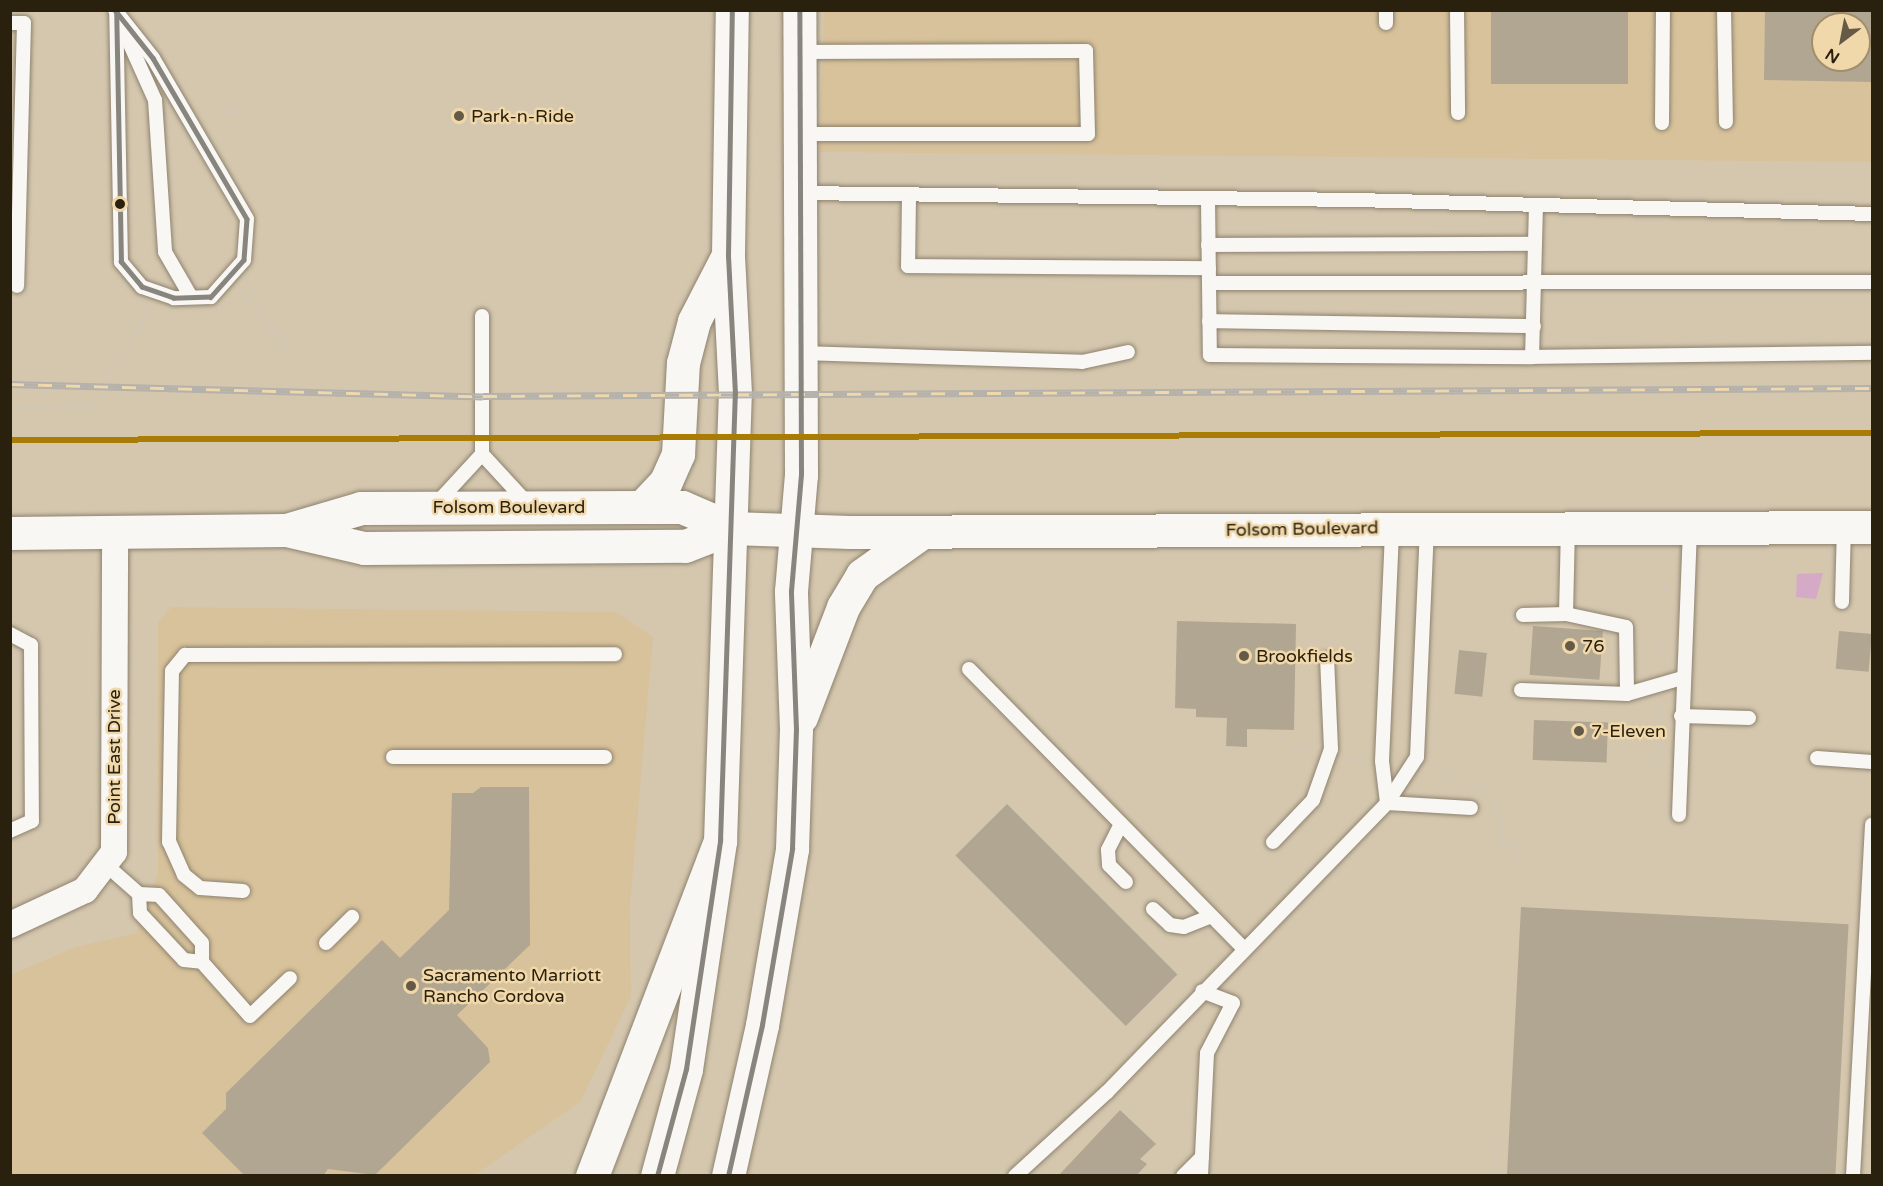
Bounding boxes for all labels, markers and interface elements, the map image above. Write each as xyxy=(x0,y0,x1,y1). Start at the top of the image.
north arrow xyxy=(1811,12,1871,72)
text: N xyxy=(1822,44,1843,67)
place label: Park-n-Ride xyxy=(471,105,574,127)
marker: Park-n-Ride xyxy=(452,109,466,123)
unlabelled marker xyxy=(114,198,126,210)
street label: Folsom Boulevard xyxy=(433,496,585,518)
street label: Folsom Boulevard xyxy=(1225,517,1379,541)
place label: 76 xyxy=(1582,635,1605,657)
marker: 76 xyxy=(1563,639,1577,653)
place label: Brookfields xyxy=(1256,645,1353,667)
marker: Brookfields xyxy=(1237,649,1251,663)
street label: Point East Drive xyxy=(103,689,125,825)
place label: 7-Eleven xyxy=(1591,720,1666,742)
marker: 7-Eleven xyxy=(1572,724,1586,738)
place label: Sacramento Marriott Rancho Cordova xyxy=(423,965,601,1008)
marker: Sacramento Marriott Rancho Cordova xyxy=(404,979,418,993)

